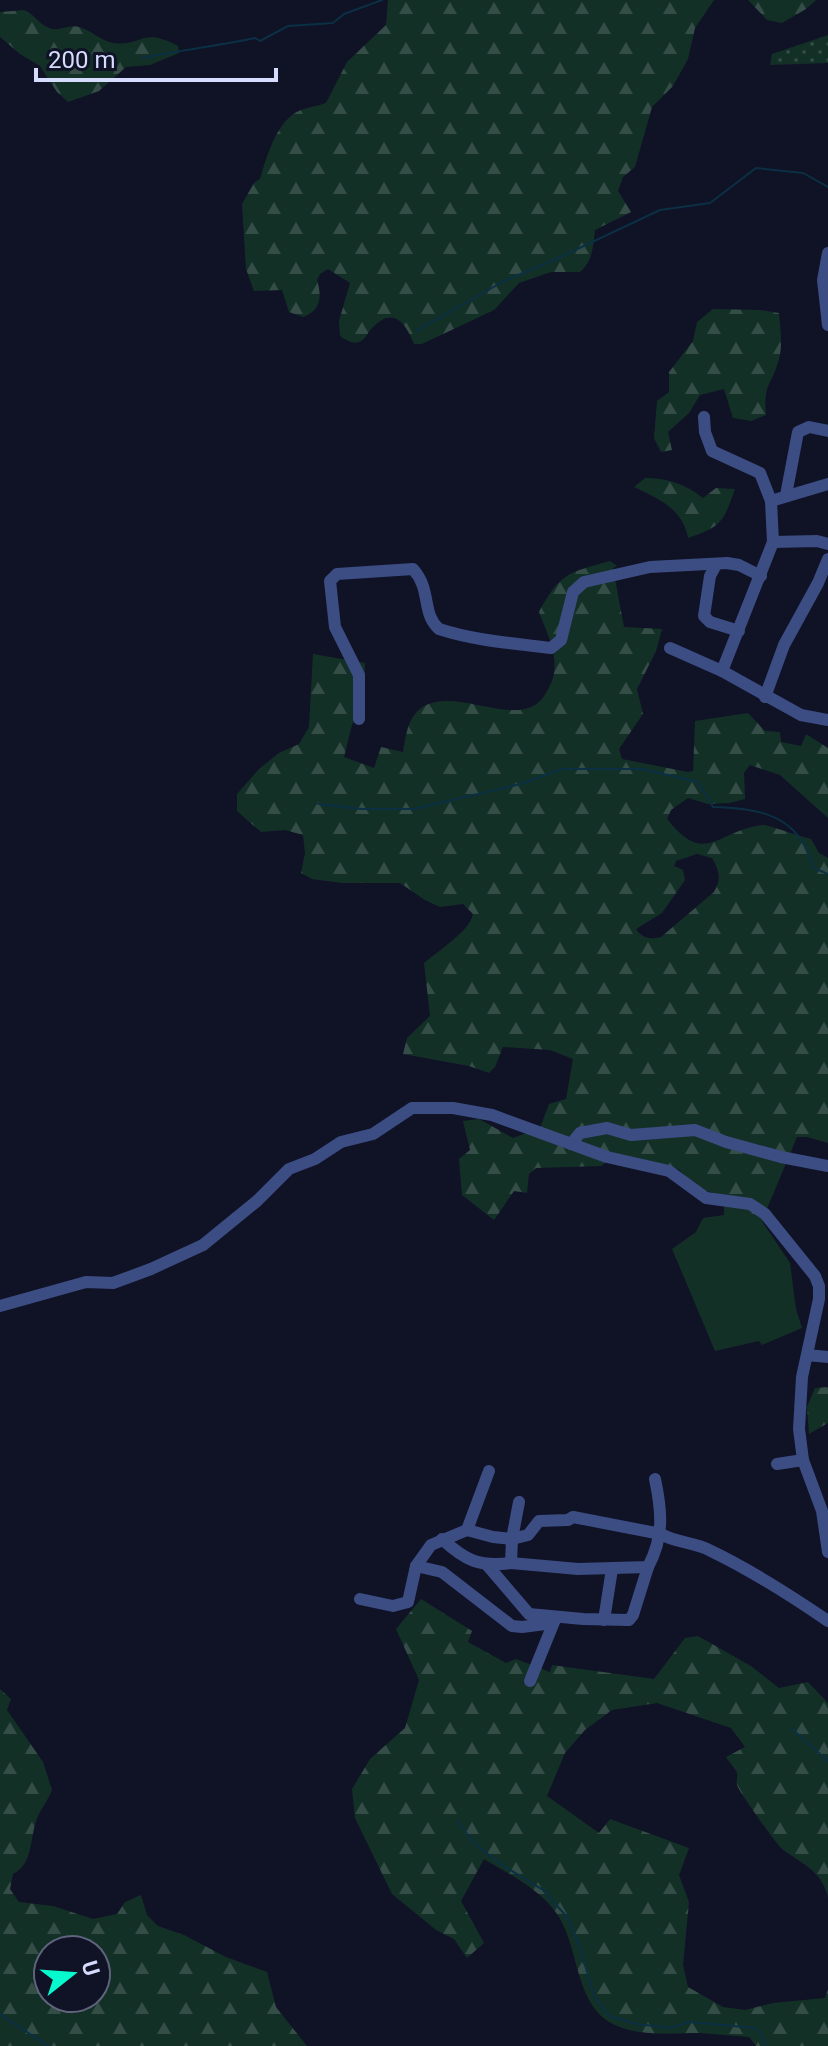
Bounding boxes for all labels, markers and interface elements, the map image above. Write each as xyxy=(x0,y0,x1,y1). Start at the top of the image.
scale bar xyxy=(36,32,276,82)
text: 200 m xyxy=(48,46,115,74)
north arrow xyxy=(32,1934,112,2014)
text: U xyxy=(77,1958,105,1979)

